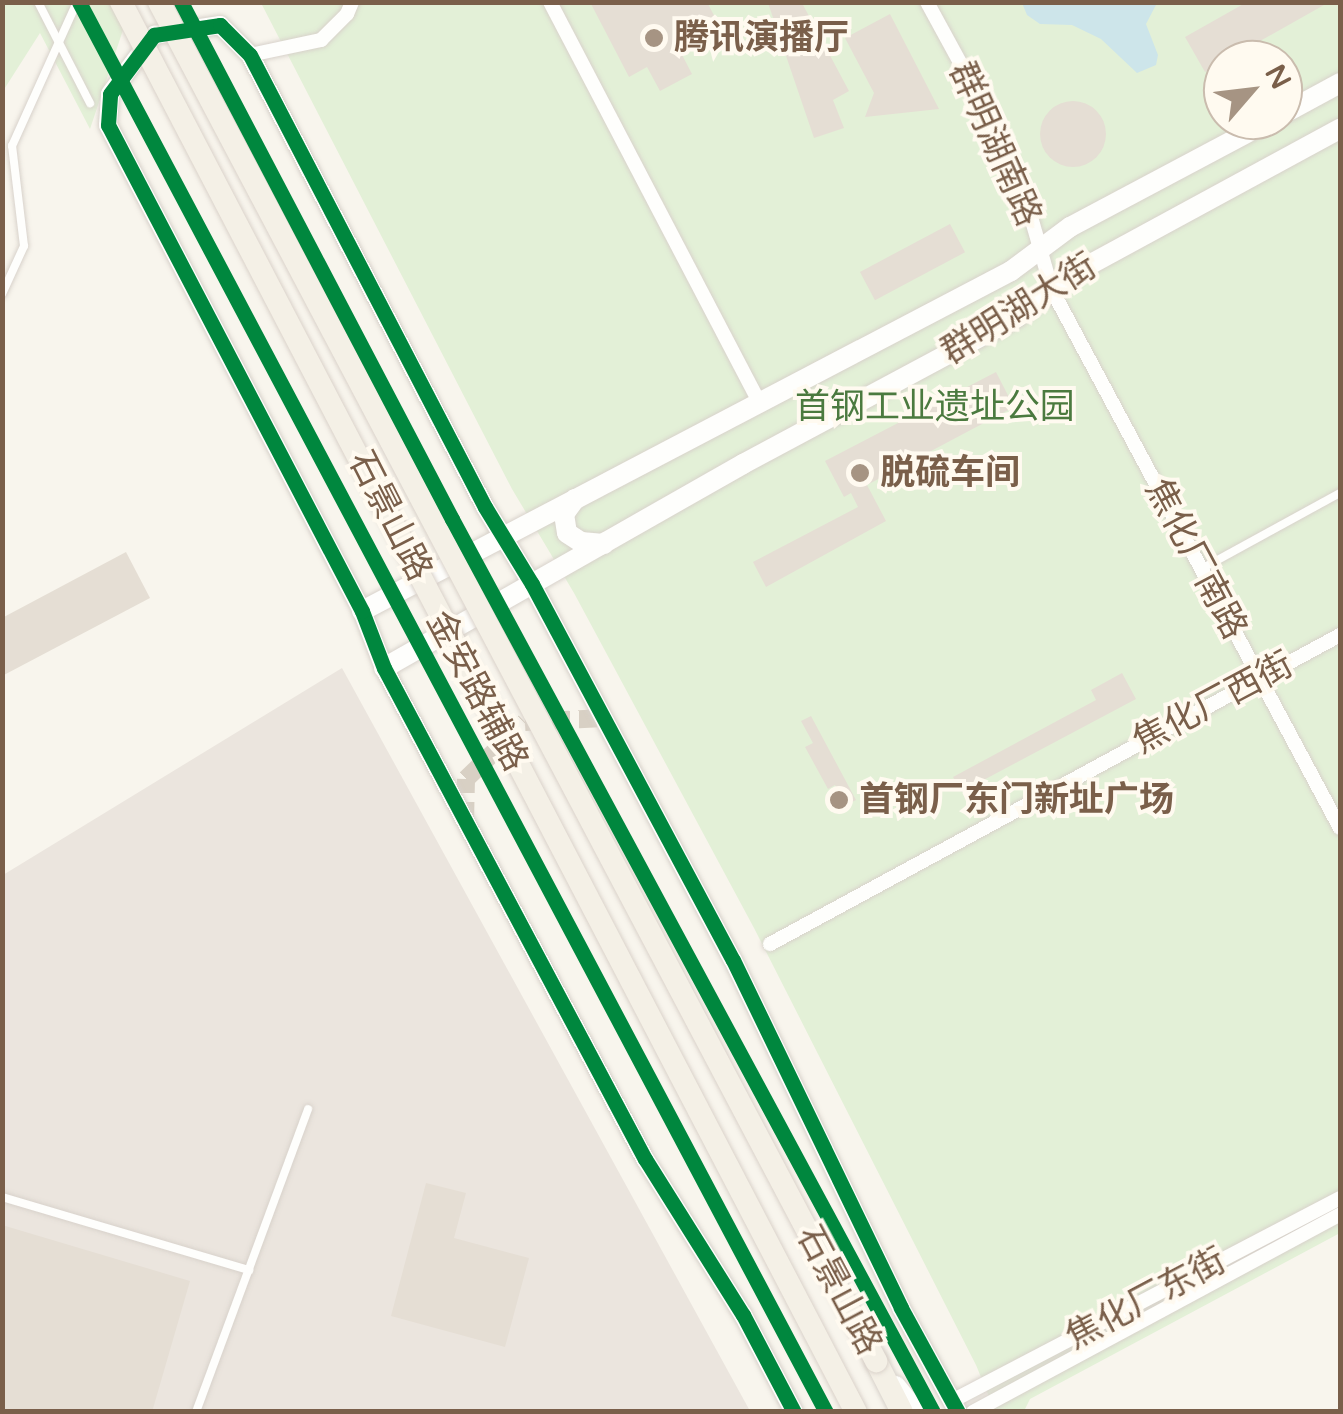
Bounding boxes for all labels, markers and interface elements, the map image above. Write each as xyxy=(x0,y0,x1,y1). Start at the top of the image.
place label: 腾讯演播厅 xyxy=(674,17,849,59)
marker: 腾讯演播厅 xyxy=(643,27,665,49)
north arrow xyxy=(1203,40,1303,140)
street label: 群明湖南路 xyxy=(940,56,1050,232)
text: N xyxy=(1257,59,1298,95)
street label: 群明湖大街 xyxy=(934,245,1104,373)
park label: 首钢工业遗址公园 xyxy=(795,386,1075,428)
street label: 石景山路 xyxy=(340,444,440,588)
place label: 脱硫车间 xyxy=(880,452,1020,494)
marker: 脱硫车间 xyxy=(849,462,871,484)
street label: 焦化厂南路 xyxy=(1136,472,1256,646)
street label: 金安路辅路 xyxy=(417,604,537,778)
street label: 焦化厂西街 xyxy=(1126,643,1300,763)
place label: 首钢厂东门新址广场 xyxy=(859,779,1174,821)
marker: 首钢厂东门新址广场 xyxy=(828,789,850,811)
street label: 石景山路 xyxy=(788,1218,890,1362)
street label: 焦化厂东街 xyxy=(1059,1239,1233,1359)

